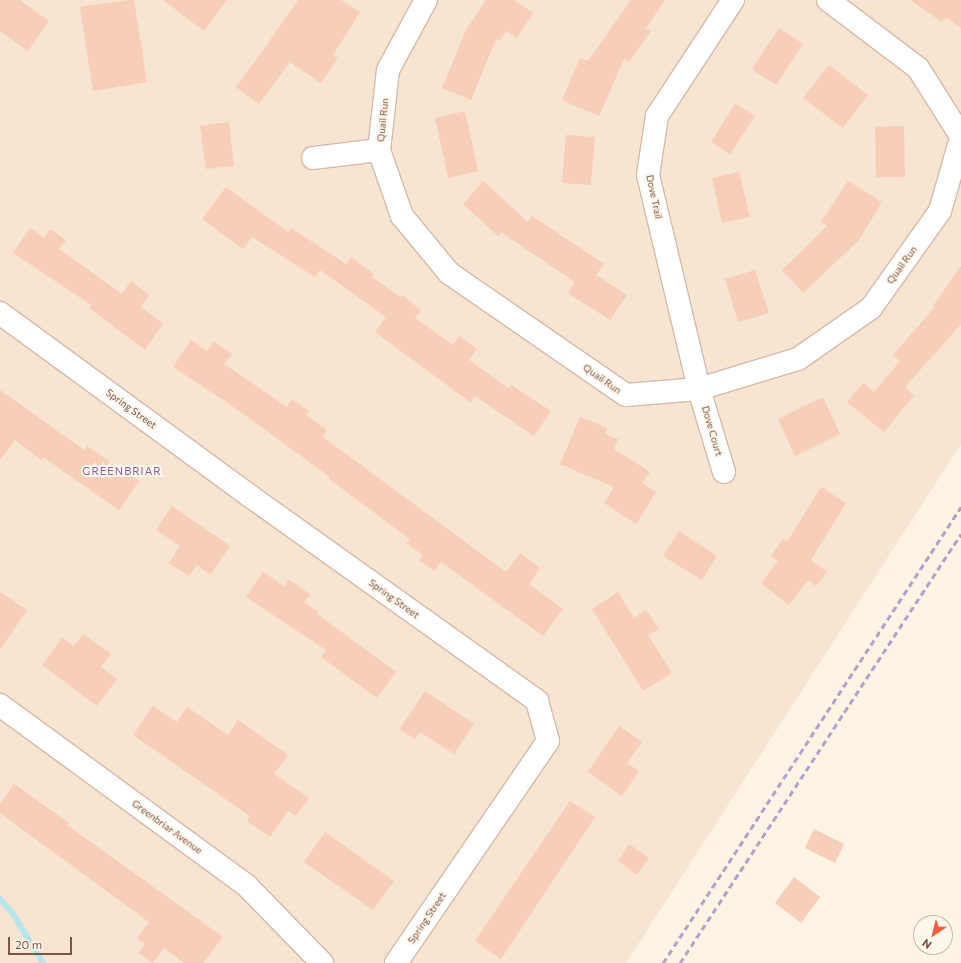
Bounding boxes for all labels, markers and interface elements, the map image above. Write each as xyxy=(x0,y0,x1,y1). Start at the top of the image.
street label: Quail Run xyxy=(375,98,391,142)
street label: Dove Trail xyxy=(643,174,665,220)
street label: Quail Run xyxy=(884,244,920,286)
street label: Quail Run xyxy=(581,361,623,397)
street label: Spring Street xyxy=(103,387,159,431)
street label: Dove Court xyxy=(699,404,725,458)
district label: GREENBRIAR xyxy=(82,464,162,478)
street label: Spring Street xyxy=(366,577,422,621)
street label: Greenbriar Avenue xyxy=(129,797,205,857)
street label: Spring Street xyxy=(405,890,449,946)
north arrow xyxy=(913,915,953,955)
scale bar xyxy=(10,929,74,955)
text: 20 m xyxy=(15,937,42,951)
text: N xyxy=(919,937,934,952)

